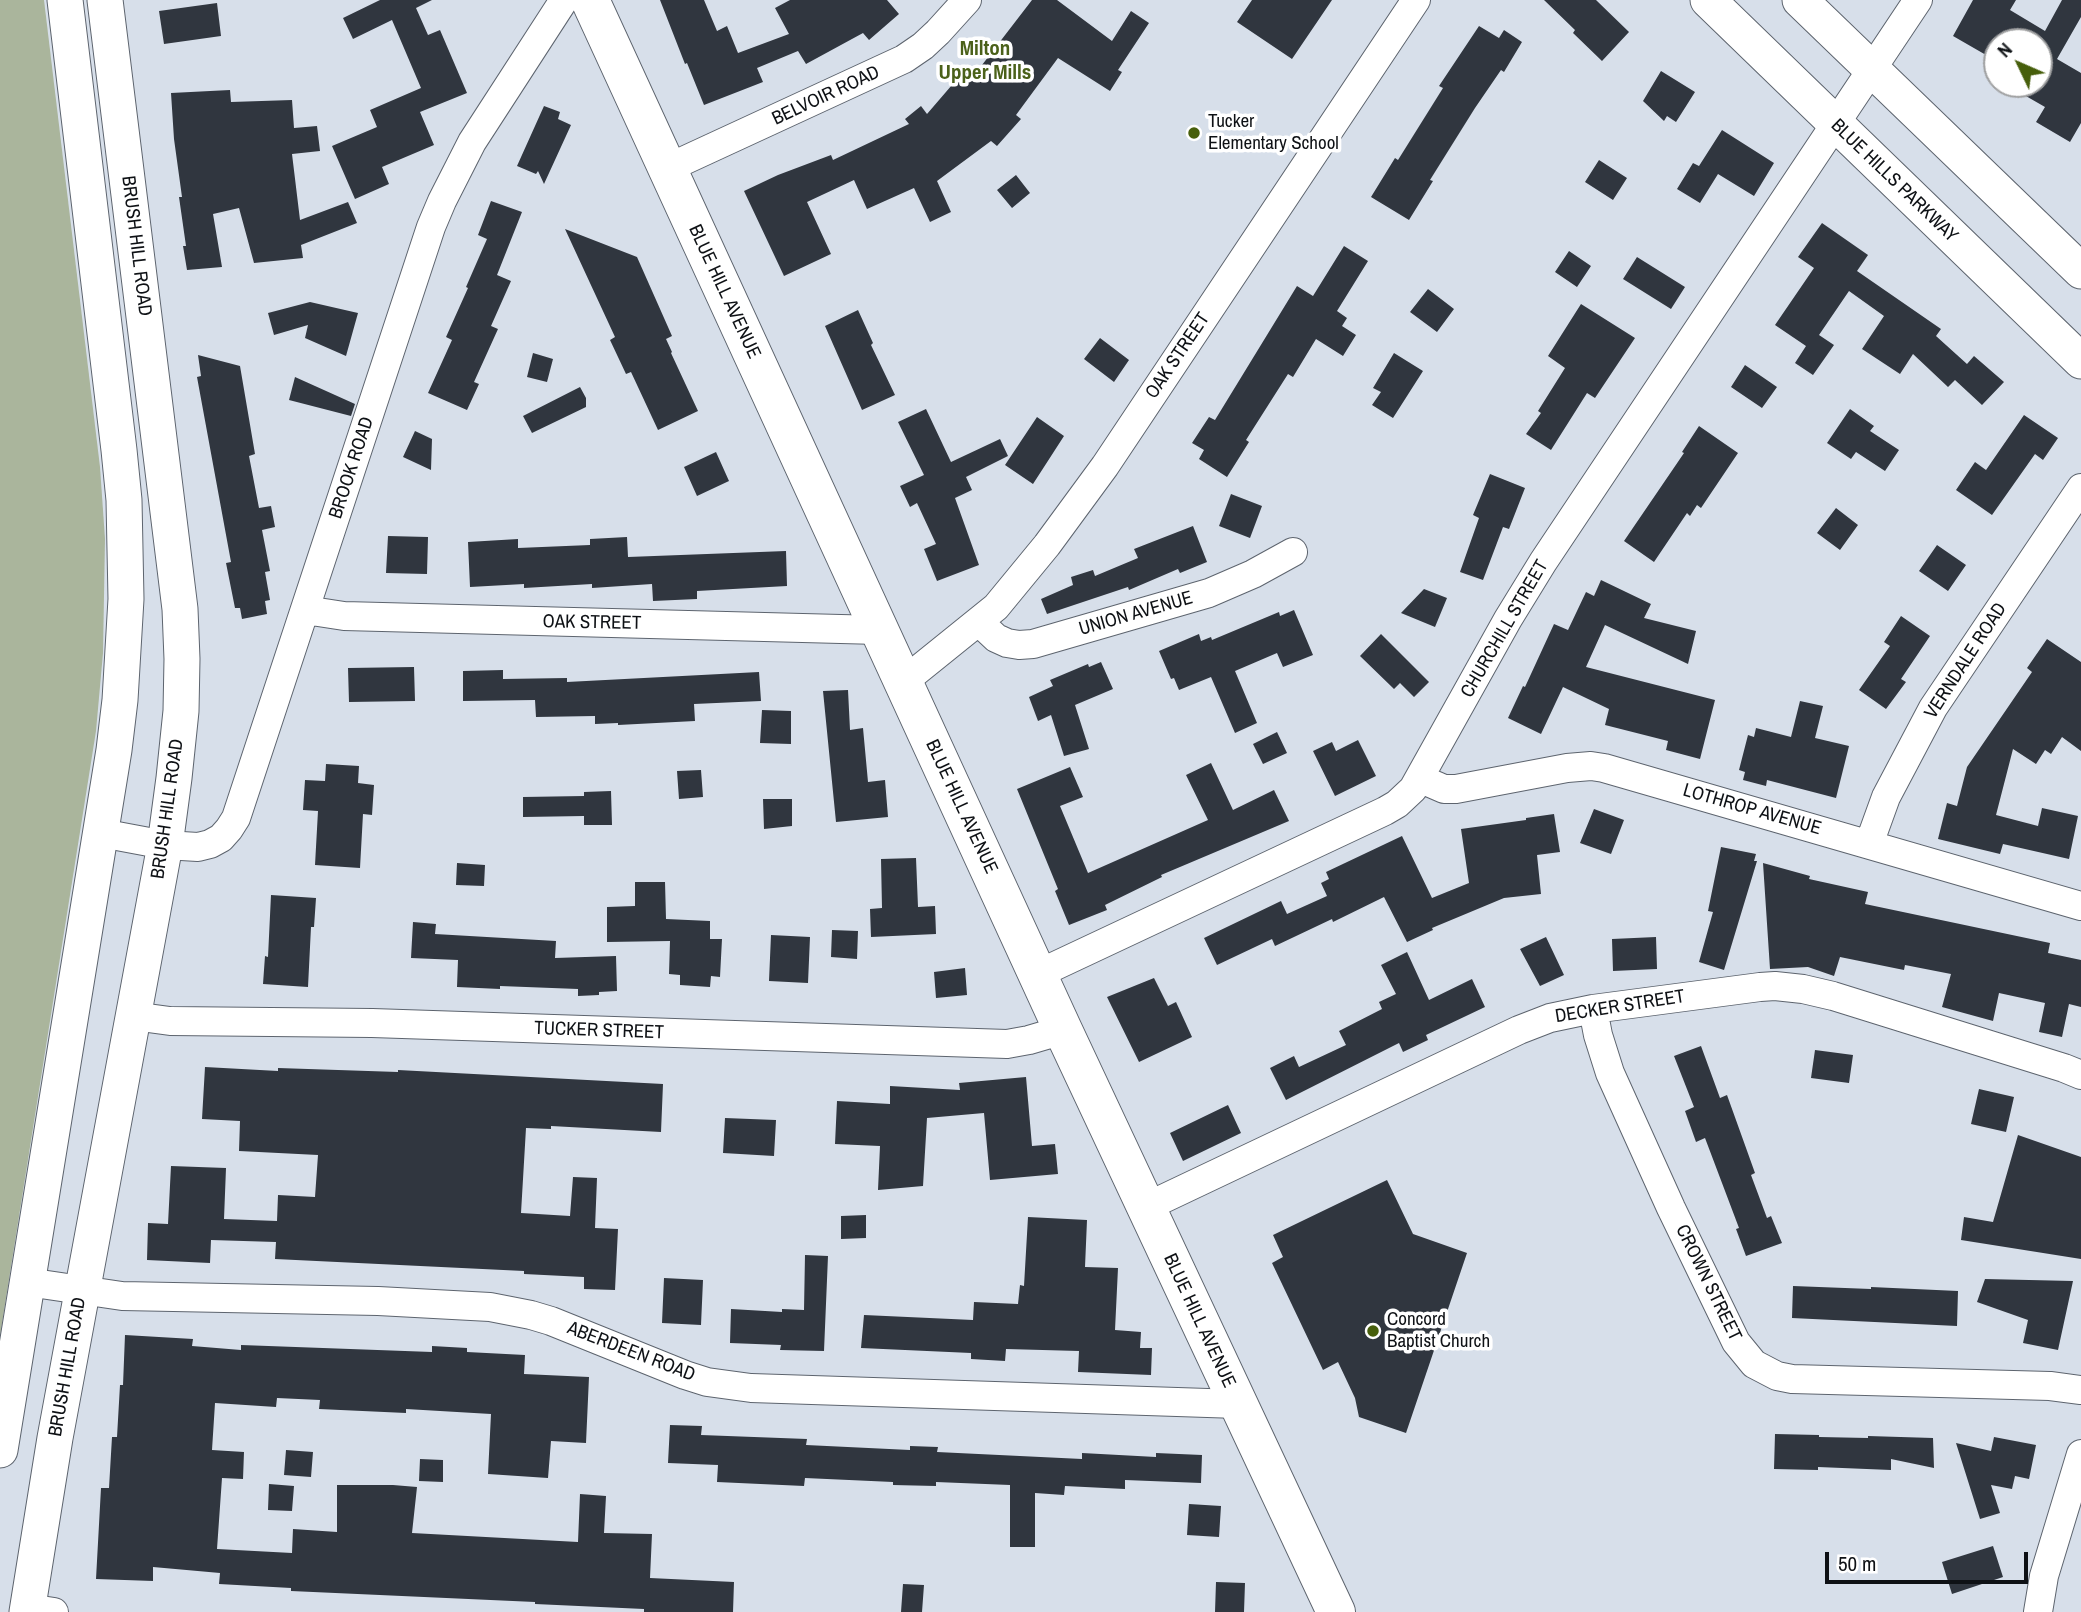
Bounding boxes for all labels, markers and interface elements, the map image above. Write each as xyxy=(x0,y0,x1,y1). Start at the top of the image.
north arrow xyxy=(1983,28,2053,98)
district label: Milton Upper Mills xyxy=(939,36,1031,86)
text: N xyxy=(1991,37,2018,63)
street label: BELVOIR ROAD xyxy=(769,61,883,131)
place label: Tucker Elementary School xyxy=(1208,111,1339,155)
street label: BLUE HILLS PARKWAY xyxy=(1826,115,1962,247)
marker: Tucker Elementary School xyxy=(1186,125,1202,141)
street label: BRUSH HILL ROAD xyxy=(116,175,156,317)
street label: BLUE HILL AVENUE xyxy=(683,221,765,363)
street label: OAK STREET xyxy=(1141,309,1215,403)
street label: BROOK ROAD xyxy=(325,414,379,522)
street label: CHURCHILL STREET xyxy=(1456,556,1554,702)
street label: UNION AVENUE xyxy=(1076,587,1196,641)
street label: VERNDALE ROAD xyxy=(1920,599,2012,723)
street label: OAK STREET xyxy=(542,611,642,635)
street label: BLUE HILL AVENUE xyxy=(920,736,1002,878)
street label: BRUSH HILL ROAD xyxy=(147,738,189,880)
street label: LOTHROP AVENUE xyxy=(1680,779,1824,841)
street label: DECKER STREET xyxy=(1554,986,1686,1028)
street label: TUCKER STREET xyxy=(534,1017,664,1045)
street label: CROWN STREET xyxy=(1670,1221,1746,1345)
street label: BLUE HILL AVENUE xyxy=(1158,1250,1240,1392)
street label: BRUSH HILL ROAD xyxy=(45,1296,91,1438)
place label: Concord Baptist Church xyxy=(1387,1309,1490,1353)
street label: ABERDEEN ROAD xyxy=(564,1317,698,1387)
marker: Concord Baptist Church xyxy=(1365,1323,1381,1339)
scale bar xyxy=(1829,1538,2032,1582)
text: 50 m xyxy=(1838,1549,1876,1578)

